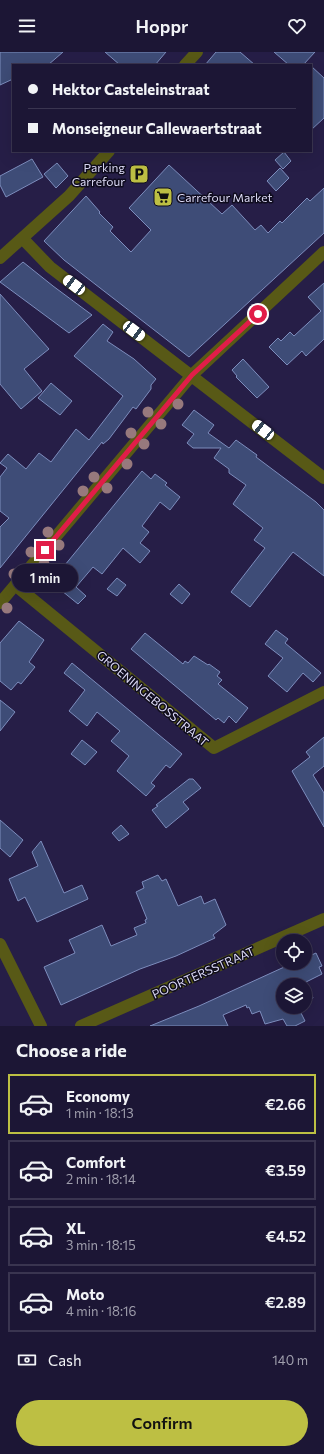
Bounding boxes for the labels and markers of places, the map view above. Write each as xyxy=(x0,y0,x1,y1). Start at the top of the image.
place label: Parking Carrefour xyxy=(72,160,125,188)
parking icon: Parking Carrefour xyxy=(128,163,150,185)
supermarket icon: Carrefour Market xyxy=(152,186,174,208)
place label: Carrefour Market xyxy=(177,190,272,204)

